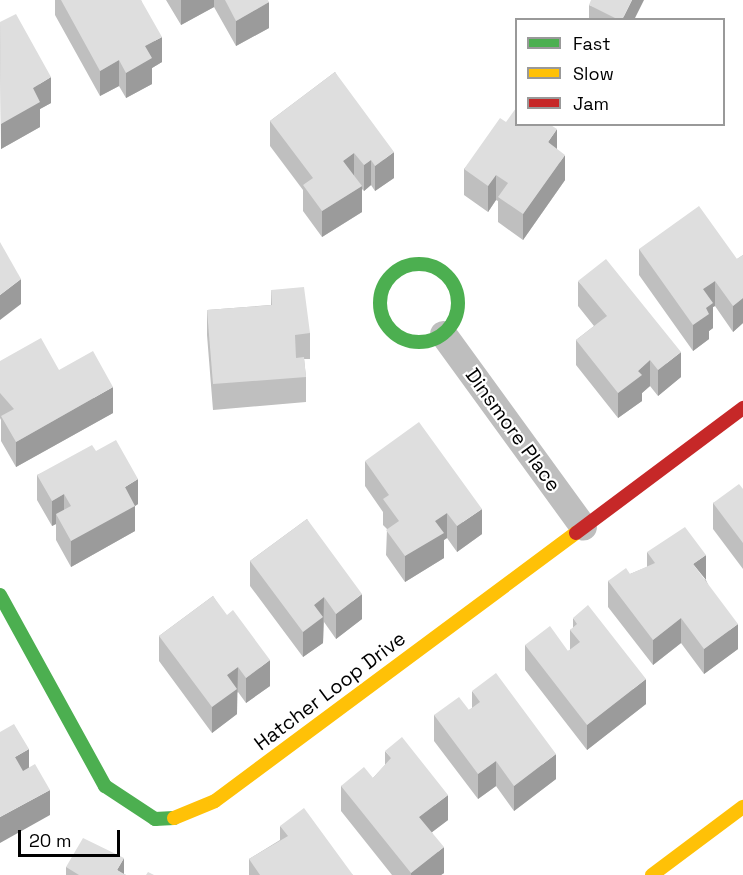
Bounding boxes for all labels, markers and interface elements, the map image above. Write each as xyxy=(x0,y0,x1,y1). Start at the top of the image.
legend xyxy=(515,18,725,126)
text: Fast xyxy=(573,32,610,55)
text: Slow xyxy=(573,62,614,85)
text: Jam xyxy=(573,92,609,115)
street label: Dinsmore Place xyxy=(460,364,566,496)
street label: Hatcher Loop Drive xyxy=(250,626,410,756)
scale bar xyxy=(21,818,123,856)
text: 20 m xyxy=(29,829,72,852)

